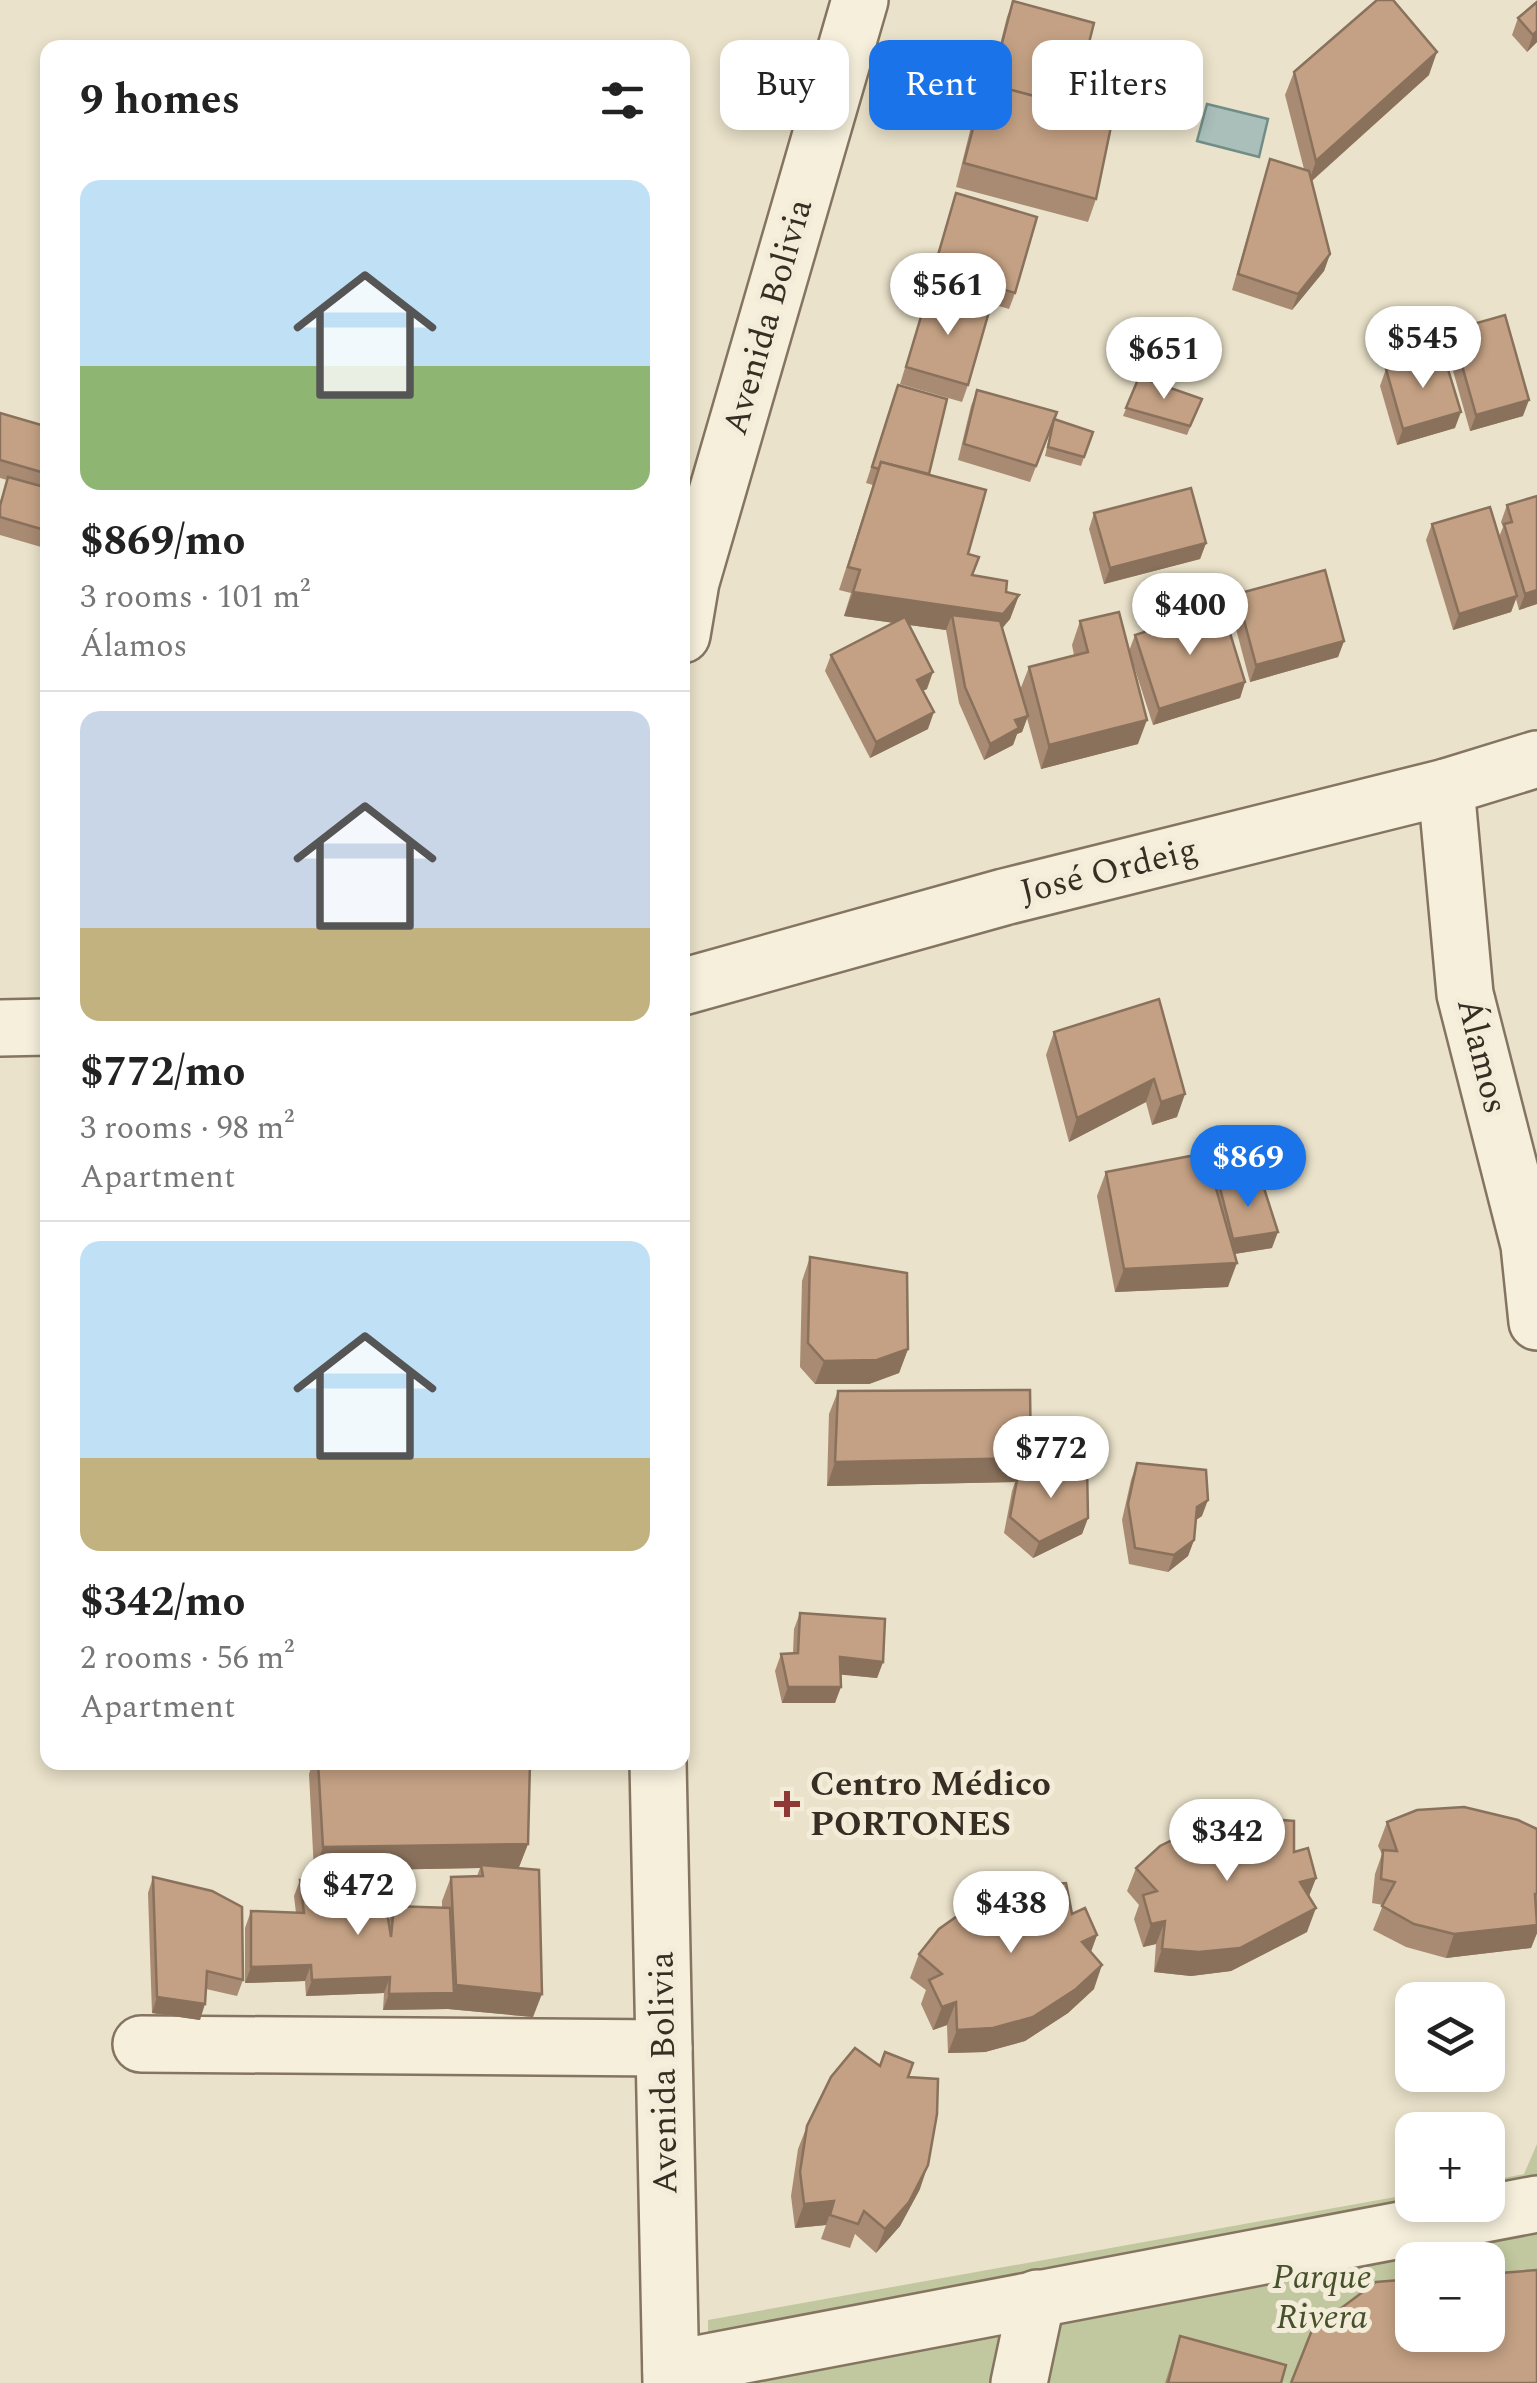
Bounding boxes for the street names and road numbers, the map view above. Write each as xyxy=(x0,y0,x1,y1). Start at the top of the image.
street label: Avenida Bolivia xyxy=(709,193,827,441)
street label: José Ordeig xyxy=(1015,823,1203,919)
street label: Álamos xyxy=(1442,993,1522,1119)
street label: Avenida Bolivia xyxy=(635,1951,693,2195)

